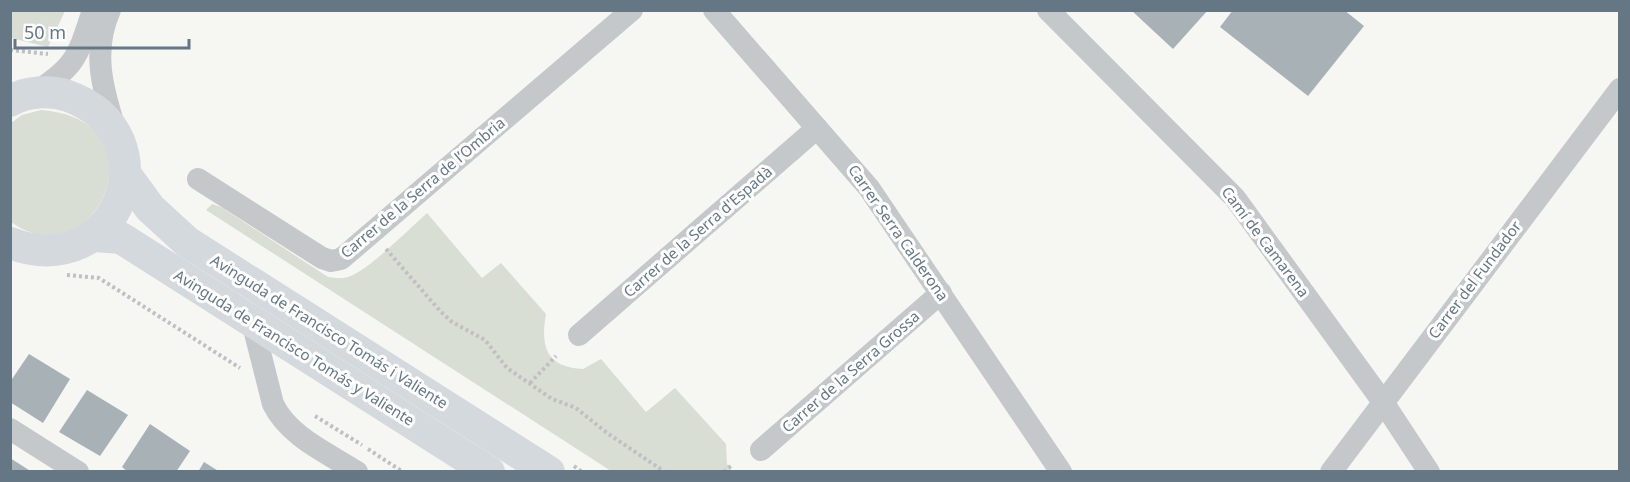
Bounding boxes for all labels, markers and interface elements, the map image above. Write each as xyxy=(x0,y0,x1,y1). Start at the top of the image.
scale bar xyxy=(15,12,189,50)
text: 50 m xyxy=(24,20,66,44)
street label: Carrer de la Serra de l’Ombria xyxy=(336,112,509,262)
street label: Carrer Serra Calderona xyxy=(844,160,953,304)
street label: Carrer de la Serra d'Espadà xyxy=(619,161,776,301)
street label: Camí de Camarena xyxy=(1218,182,1314,301)
street label: Carrer del Fundador xyxy=(1423,216,1525,342)
street label: Avinguda de Francisco Tomás i Valiente xyxy=(207,250,452,413)
street label: Avinguda de Francisco Tomás y Valiente xyxy=(171,265,418,430)
street label: Carrer de la Serra Grossa xyxy=(777,306,923,437)

